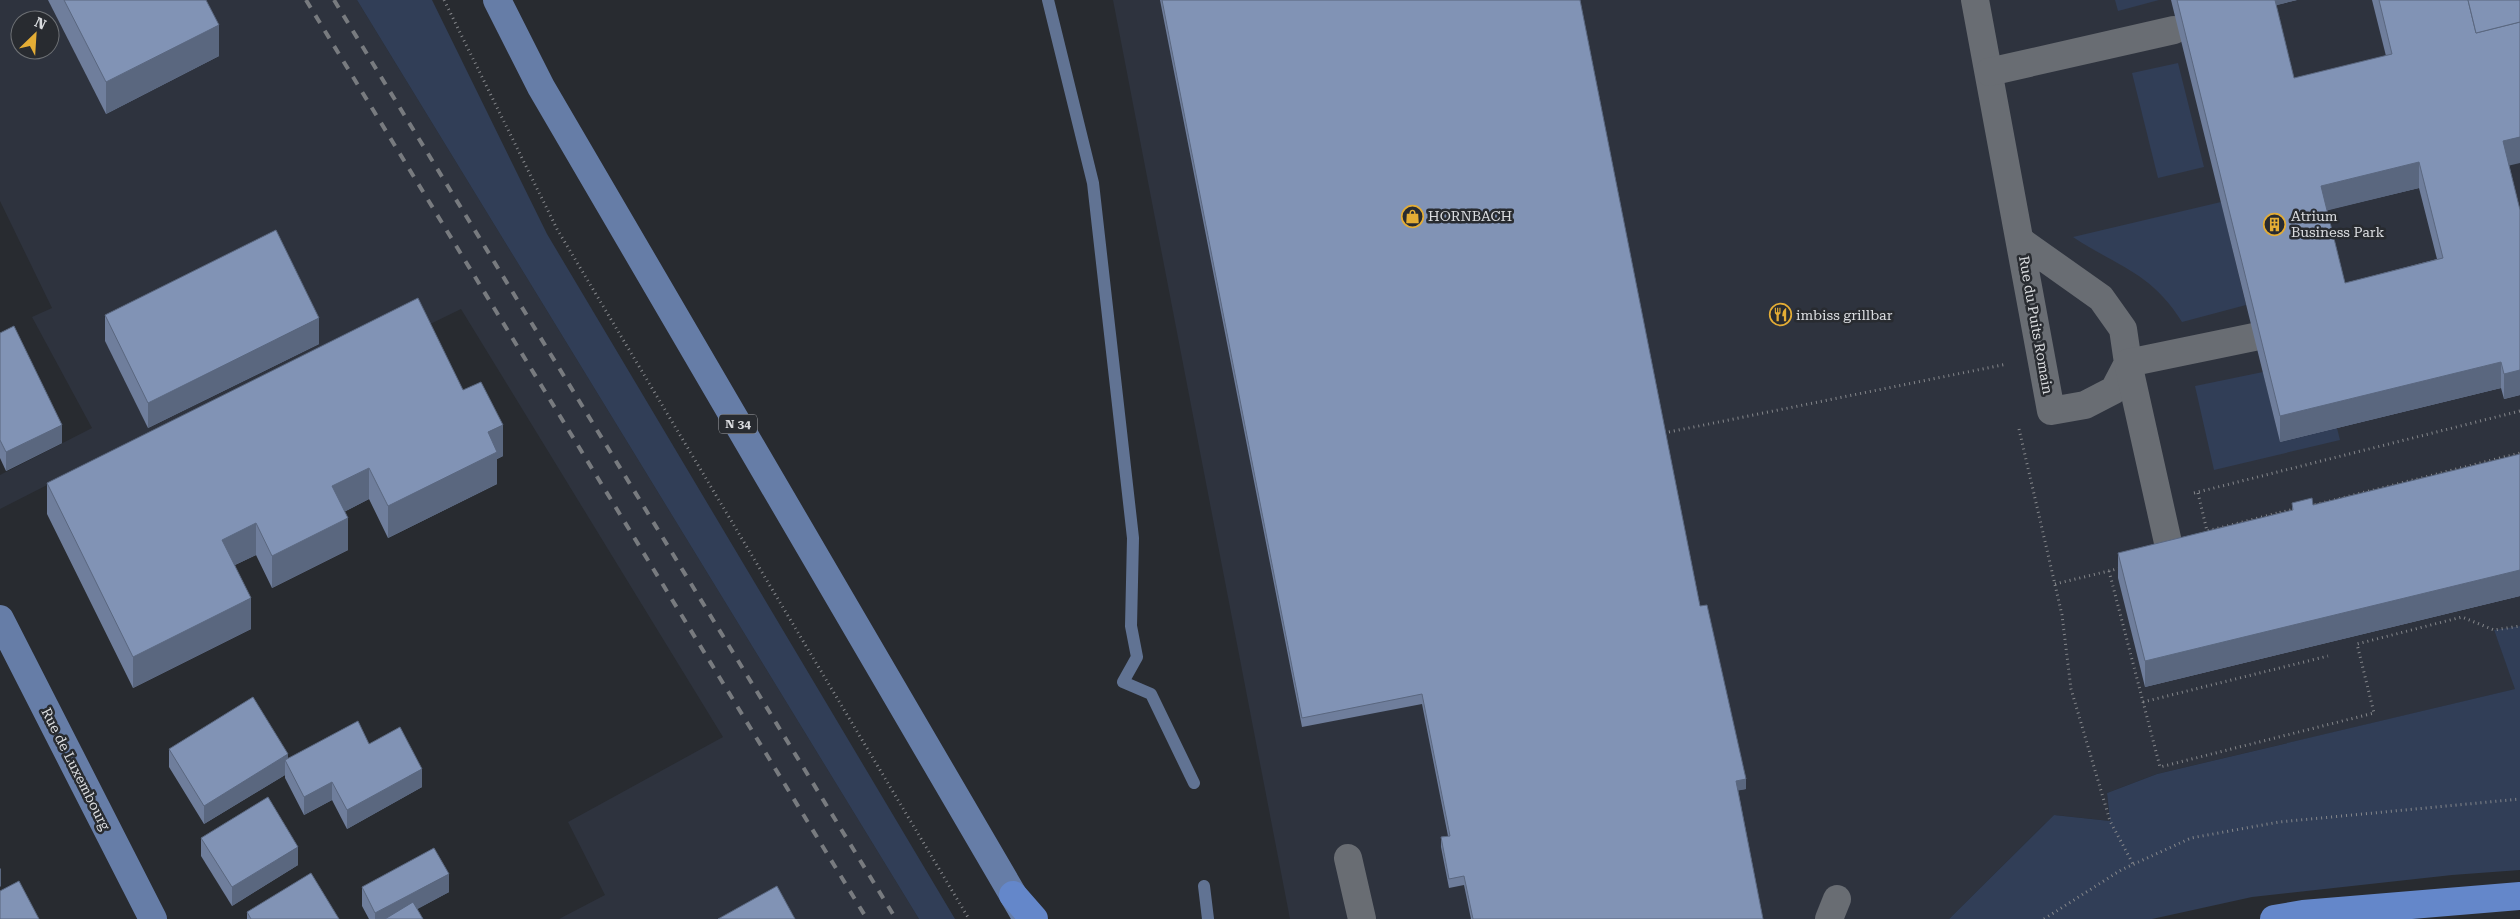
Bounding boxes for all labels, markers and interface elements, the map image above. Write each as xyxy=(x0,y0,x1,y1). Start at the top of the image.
north arrow xyxy=(10,10,60,60)
text: N xyxy=(32,14,49,33)
shop icon: HORNBACH xyxy=(1400,204,1424,228)
place label: HORNBACH xyxy=(1428,208,1513,224)
place label: Atrium Business Park xyxy=(2291,208,2385,240)
building icon: Atrium Business Park xyxy=(2263,212,2287,236)
street label: Rue du Puits Romain xyxy=(2016,254,2056,396)
restaurant icon: imbiss grillbar xyxy=(1768,303,1792,327)
place label: imbiss grillbar xyxy=(1796,307,1893,323)
road number: N 34 xyxy=(719,414,757,434)
street label: Rue de Luxembourg xyxy=(38,705,114,833)

